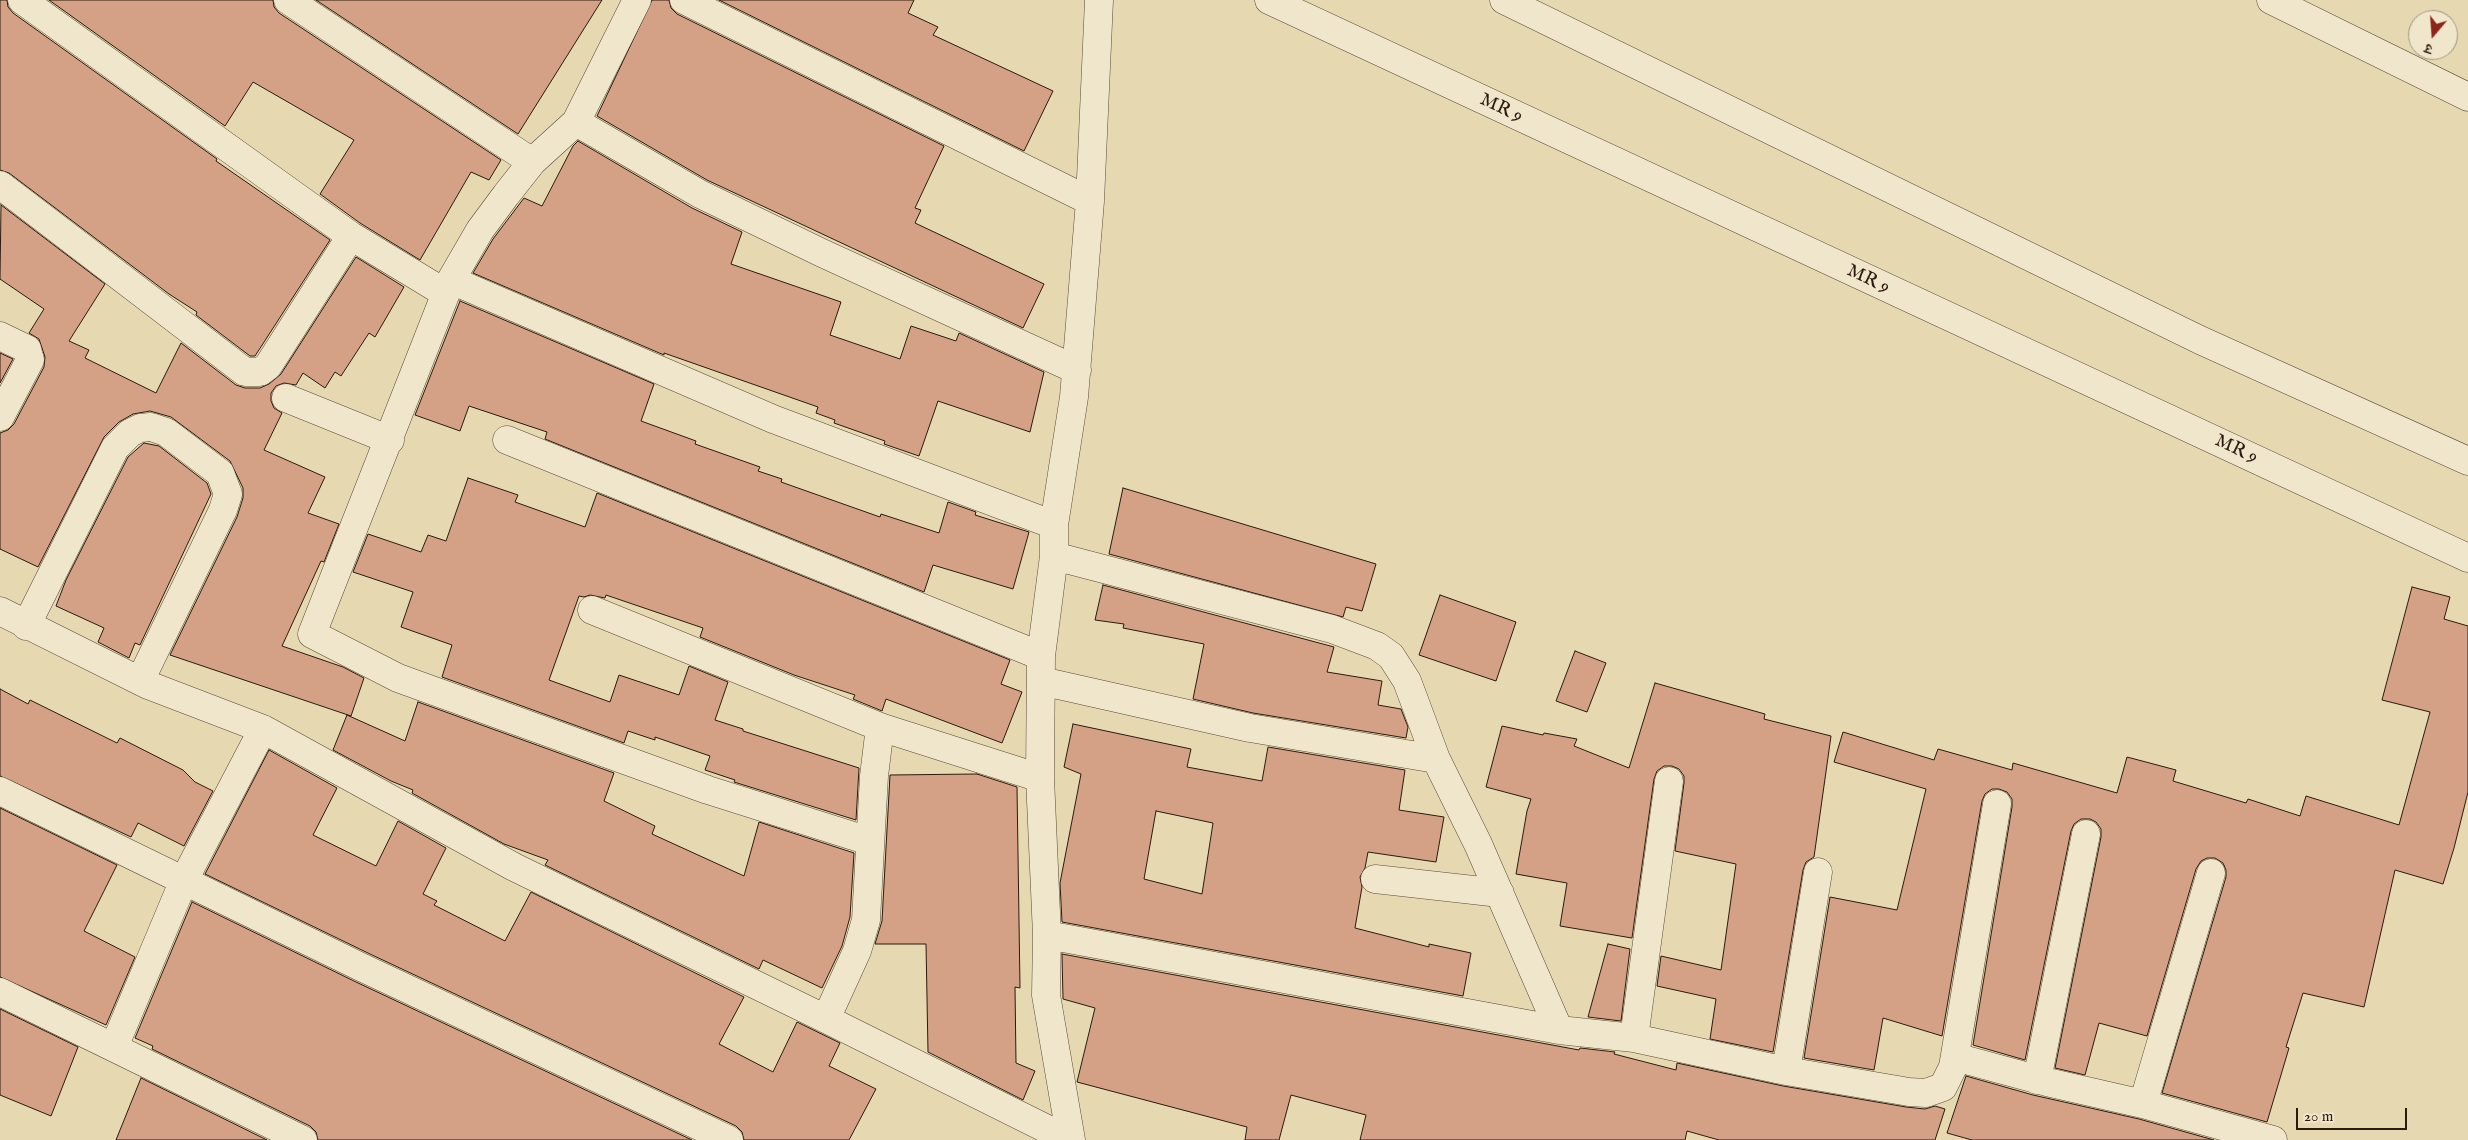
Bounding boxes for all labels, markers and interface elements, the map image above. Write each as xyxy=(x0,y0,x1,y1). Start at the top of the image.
north arrow xyxy=(2408,10,2458,60)
text: उ xyxy=(2423,39,2435,58)
street label: MR 9 xyxy=(1476,89,1526,129)
street label: MR 9 xyxy=(1843,260,1893,300)
street label: MR 9 xyxy=(2211,430,2261,470)
scale bar xyxy=(2298,1098,2409,1130)
text: 20 m xyxy=(2304,1107,2333,1126)

